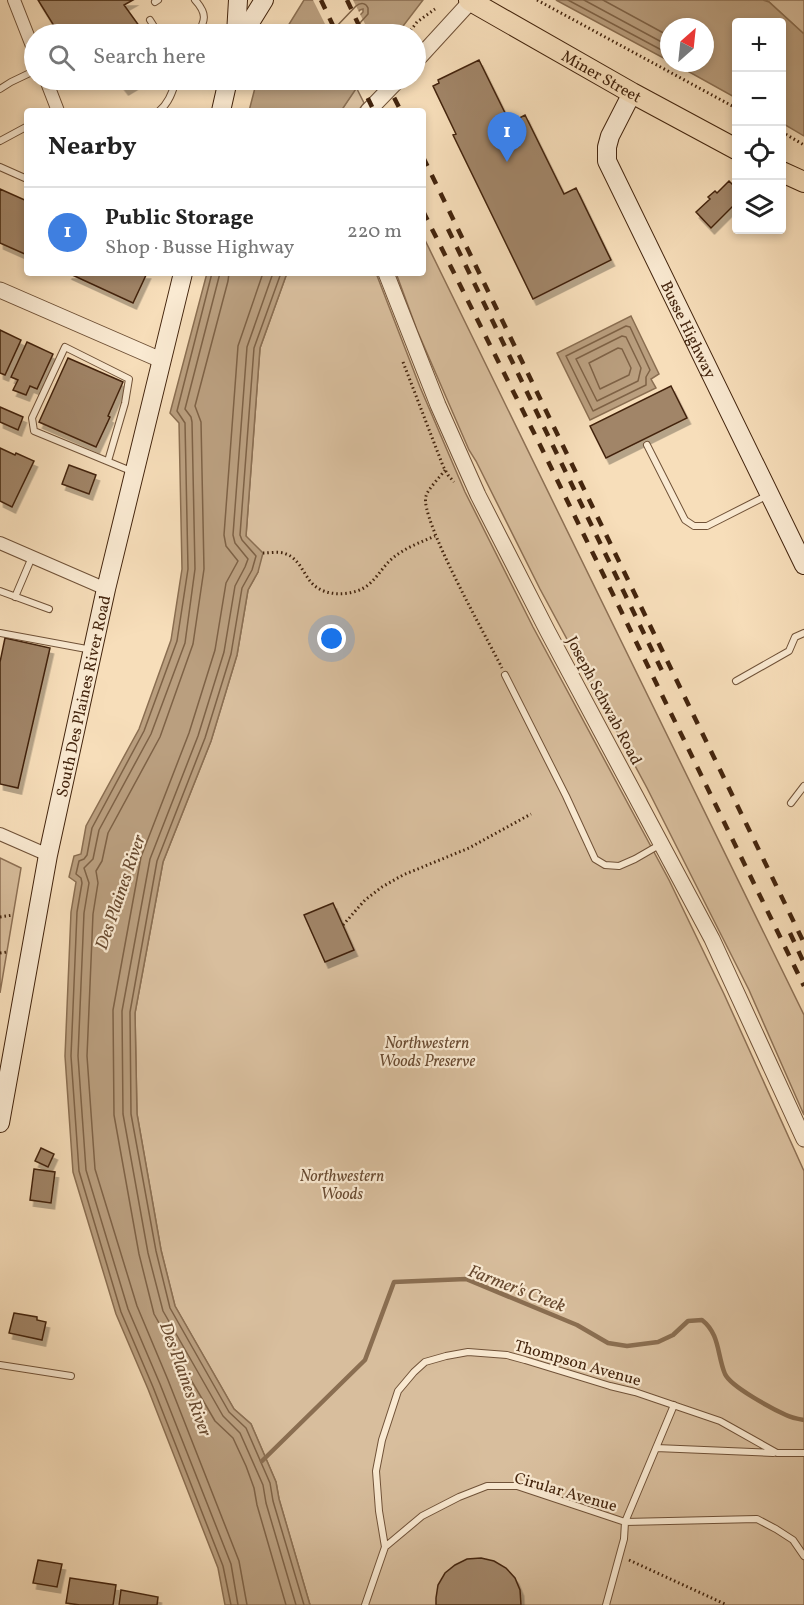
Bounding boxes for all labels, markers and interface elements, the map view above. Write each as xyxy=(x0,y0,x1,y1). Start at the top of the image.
north arrow xyxy=(660,18,714,72)
map controls xyxy=(732,18,786,234)
button: + xyxy=(732,18,786,72)
search box xyxy=(24,24,426,90)
icon: search xyxy=(45,41,78,74)
text: Search here xyxy=(93,42,206,73)
street label: Miner Street xyxy=(557,46,645,109)
button: − xyxy=(732,72,786,126)
pin: 1 xyxy=(488,112,526,162)
button: locate xyxy=(732,126,786,180)
text: Nearby xyxy=(48,129,137,165)
button: layers xyxy=(732,180,786,234)
text: Public Storage xyxy=(105,203,254,234)
text: 1 xyxy=(63,218,72,246)
text: 220 m xyxy=(347,218,402,246)
text: Shop · Busse Highway xyxy=(105,234,294,262)
street label: Busse Highway xyxy=(654,278,721,383)
street label: South Des Plaines River Road xyxy=(52,593,117,799)
your location xyxy=(317,624,346,653)
street label: Joseph Schwab Road xyxy=(560,633,646,769)
water label: Des Plaines River xyxy=(90,831,153,953)
park label: Northwestern Woods Preserve xyxy=(379,1033,475,1073)
park label: Northwestern Woods xyxy=(300,1166,384,1206)
water label: Farmer's Creek xyxy=(464,1259,569,1319)
water label: Des Plaines River xyxy=(152,1319,217,1441)
street label: Thompson Avenue xyxy=(512,1335,643,1393)
street label: Cirular Avenue xyxy=(511,1468,619,1518)

